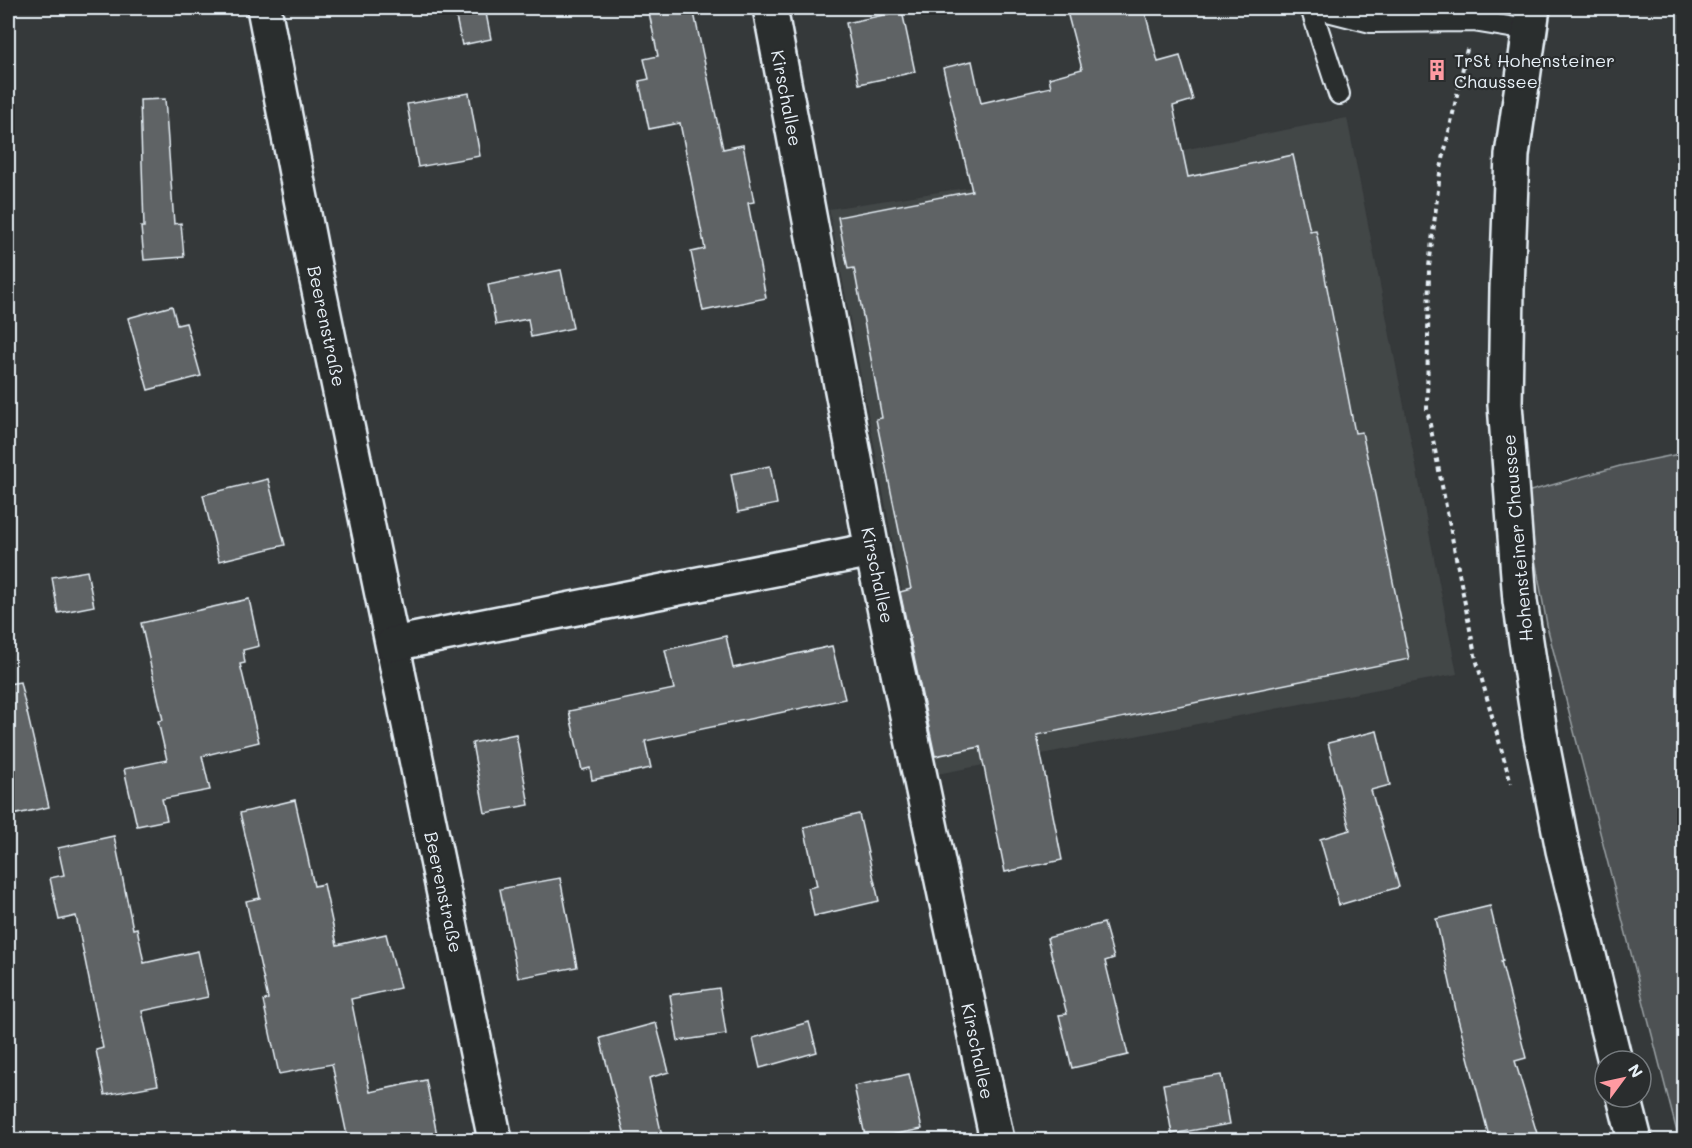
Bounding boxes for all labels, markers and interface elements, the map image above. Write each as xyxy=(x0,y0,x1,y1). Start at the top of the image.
street label: Kirschallee xyxy=(766,48,808,148)
place label: TrSt Hohensteiner Chaussee xyxy=(1454,48,1615,93)
building icon: TrSt Hohensteiner Chaussee xyxy=(1425,58,1449,82)
street label: Beerenstraße xyxy=(302,263,352,389)
street label: Hohensteiner Chaussee xyxy=(1496,433,1538,643)
street label: Kirschallee xyxy=(856,525,900,625)
street label: Beerenstraße xyxy=(419,829,469,955)
street label: Kirschallee xyxy=(956,1001,1000,1101)
north arrow xyxy=(1593,1049,1653,1109)
text: N xyxy=(1624,1060,1648,1081)

